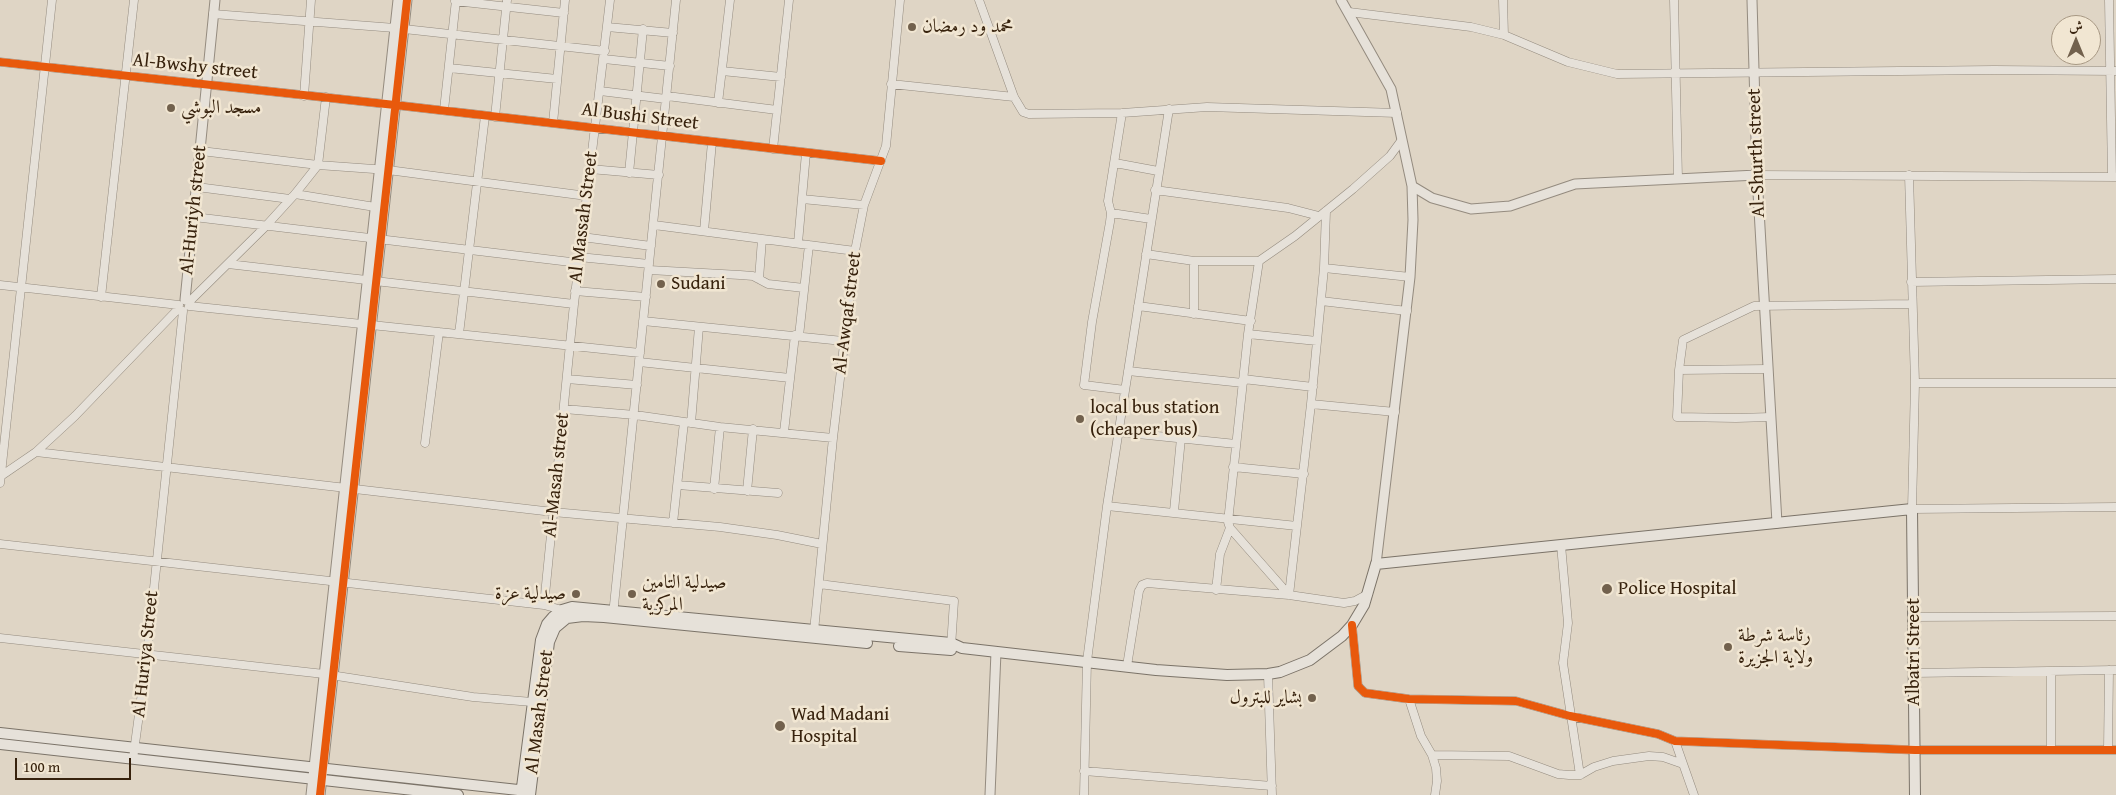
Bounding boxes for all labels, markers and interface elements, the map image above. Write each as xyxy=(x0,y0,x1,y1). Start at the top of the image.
north arrow xyxy=(2051,15,2101,65)
place label: محمد ود رمضان xyxy=(922,16,1013,38)
text: ش xyxy=(2069,16,2083,36)
marker: محمد ود رمضان xyxy=(906,21,918,33)
street label: Al-Bwshy street xyxy=(131,49,259,85)
street label: Al-Shurth street xyxy=(1743,88,1771,218)
place label: مسجد البوشي xyxy=(181,97,262,119)
street label: Al Bushi Street xyxy=(580,99,700,135)
marker: مسجد البوشي xyxy=(165,102,177,114)
street label: Al-Huriyh street xyxy=(176,144,212,276)
street label: Al Massah Street xyxy=(565,150,603,284)
street label: Al-Awqaf street xyxy=(829,250,867,376)
place label: Sudani xyxy=(671,273,726,295)
marker: Sudani xyxy=(655,278,667,290)
place label: local bus station (cheaper bus) xyxy=(1090,397,1219,441)
street label: Al-Masah street xyxy=(539,411,575,539)
marker: local bus station (cheaper bus) xyxy=(1074,413,1086,425)
place label: صيدلية التامين المركزية xyxy=(642,572,726,616)
place label: Police Hospital xyxy=(1618,578,1737,600)
marker: Police Hospital xyxy=(1600,582,1614,596)
place label: صيدلية عزة xyxy=(495,583,566,605)
marker: صيدلية عزة xyxy=(570,588,582,600)
marker: صيدلية التامين المركزية xyxy=(626,588,638,600)
street label: Al Huriya Street xyxy=(128,589,164,719)
street label: Albatri Street xyxy=(1903,598,1925,706)
place label: رئاسة شرطة ولاية الجزيرة xyxy=(1738,625,1813,669)
marker: رئاسة شرطة ولاية الجزيرة xyxy=(1722,641,1734,653)
street label: Al Masah Street xyxy=(521,649,559,775)
place label: بشاير للبترول xyxy=(1230,687,1302,709)
marker: بشاير للبترول xyxy=(1306,692,1318,704)
place label: Wad Madani Hospital xyxy=(791,704,889,748)
marker: Wad Madani Hospital xyxy=(773,719,787,733)
scale bar xyxy=(18,748,134,780)
text: 100 m xyxy=(23,756,60,777)

